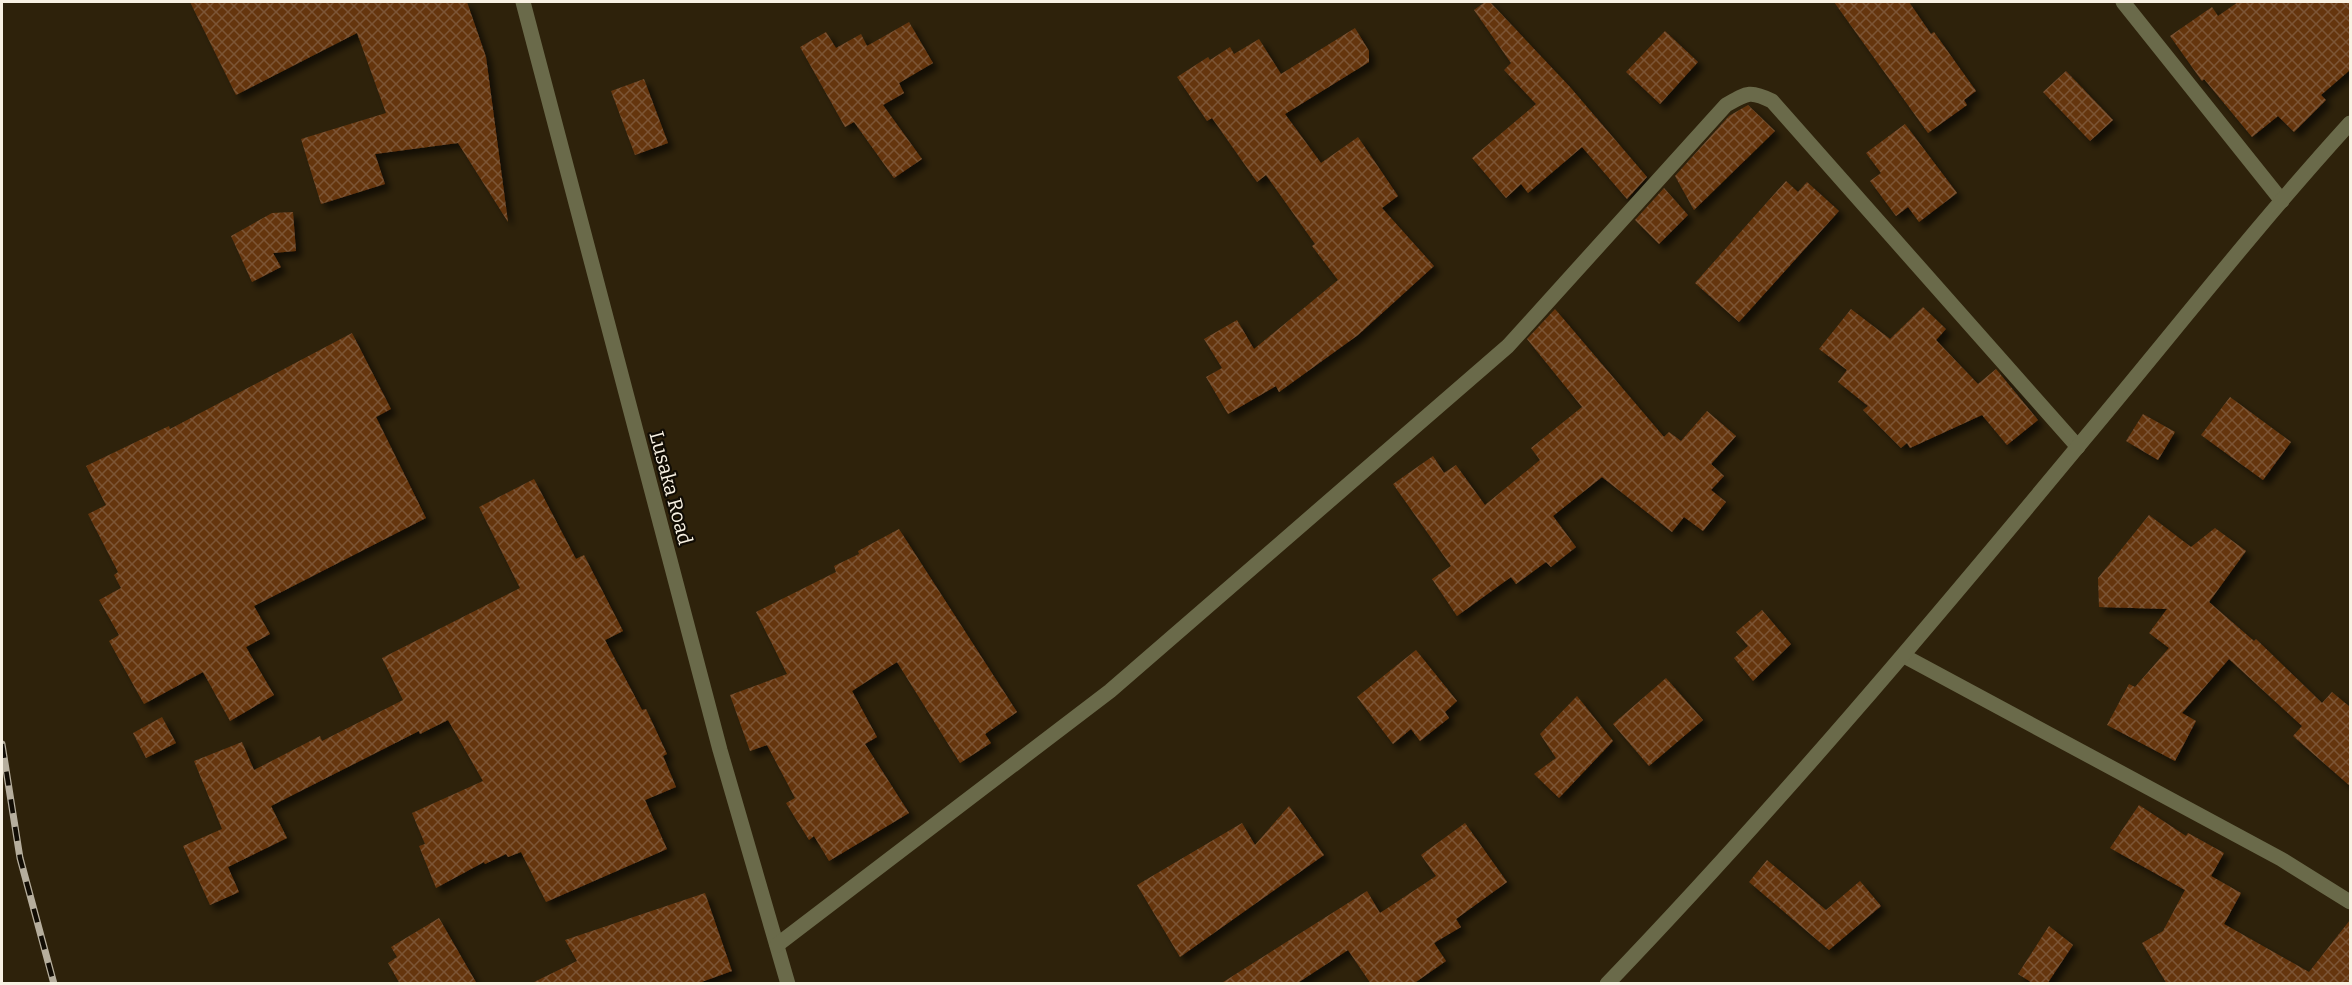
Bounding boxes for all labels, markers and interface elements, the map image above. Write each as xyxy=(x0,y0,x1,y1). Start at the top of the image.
street label: Lusaka Road xyxy=(644,429,698,547)

